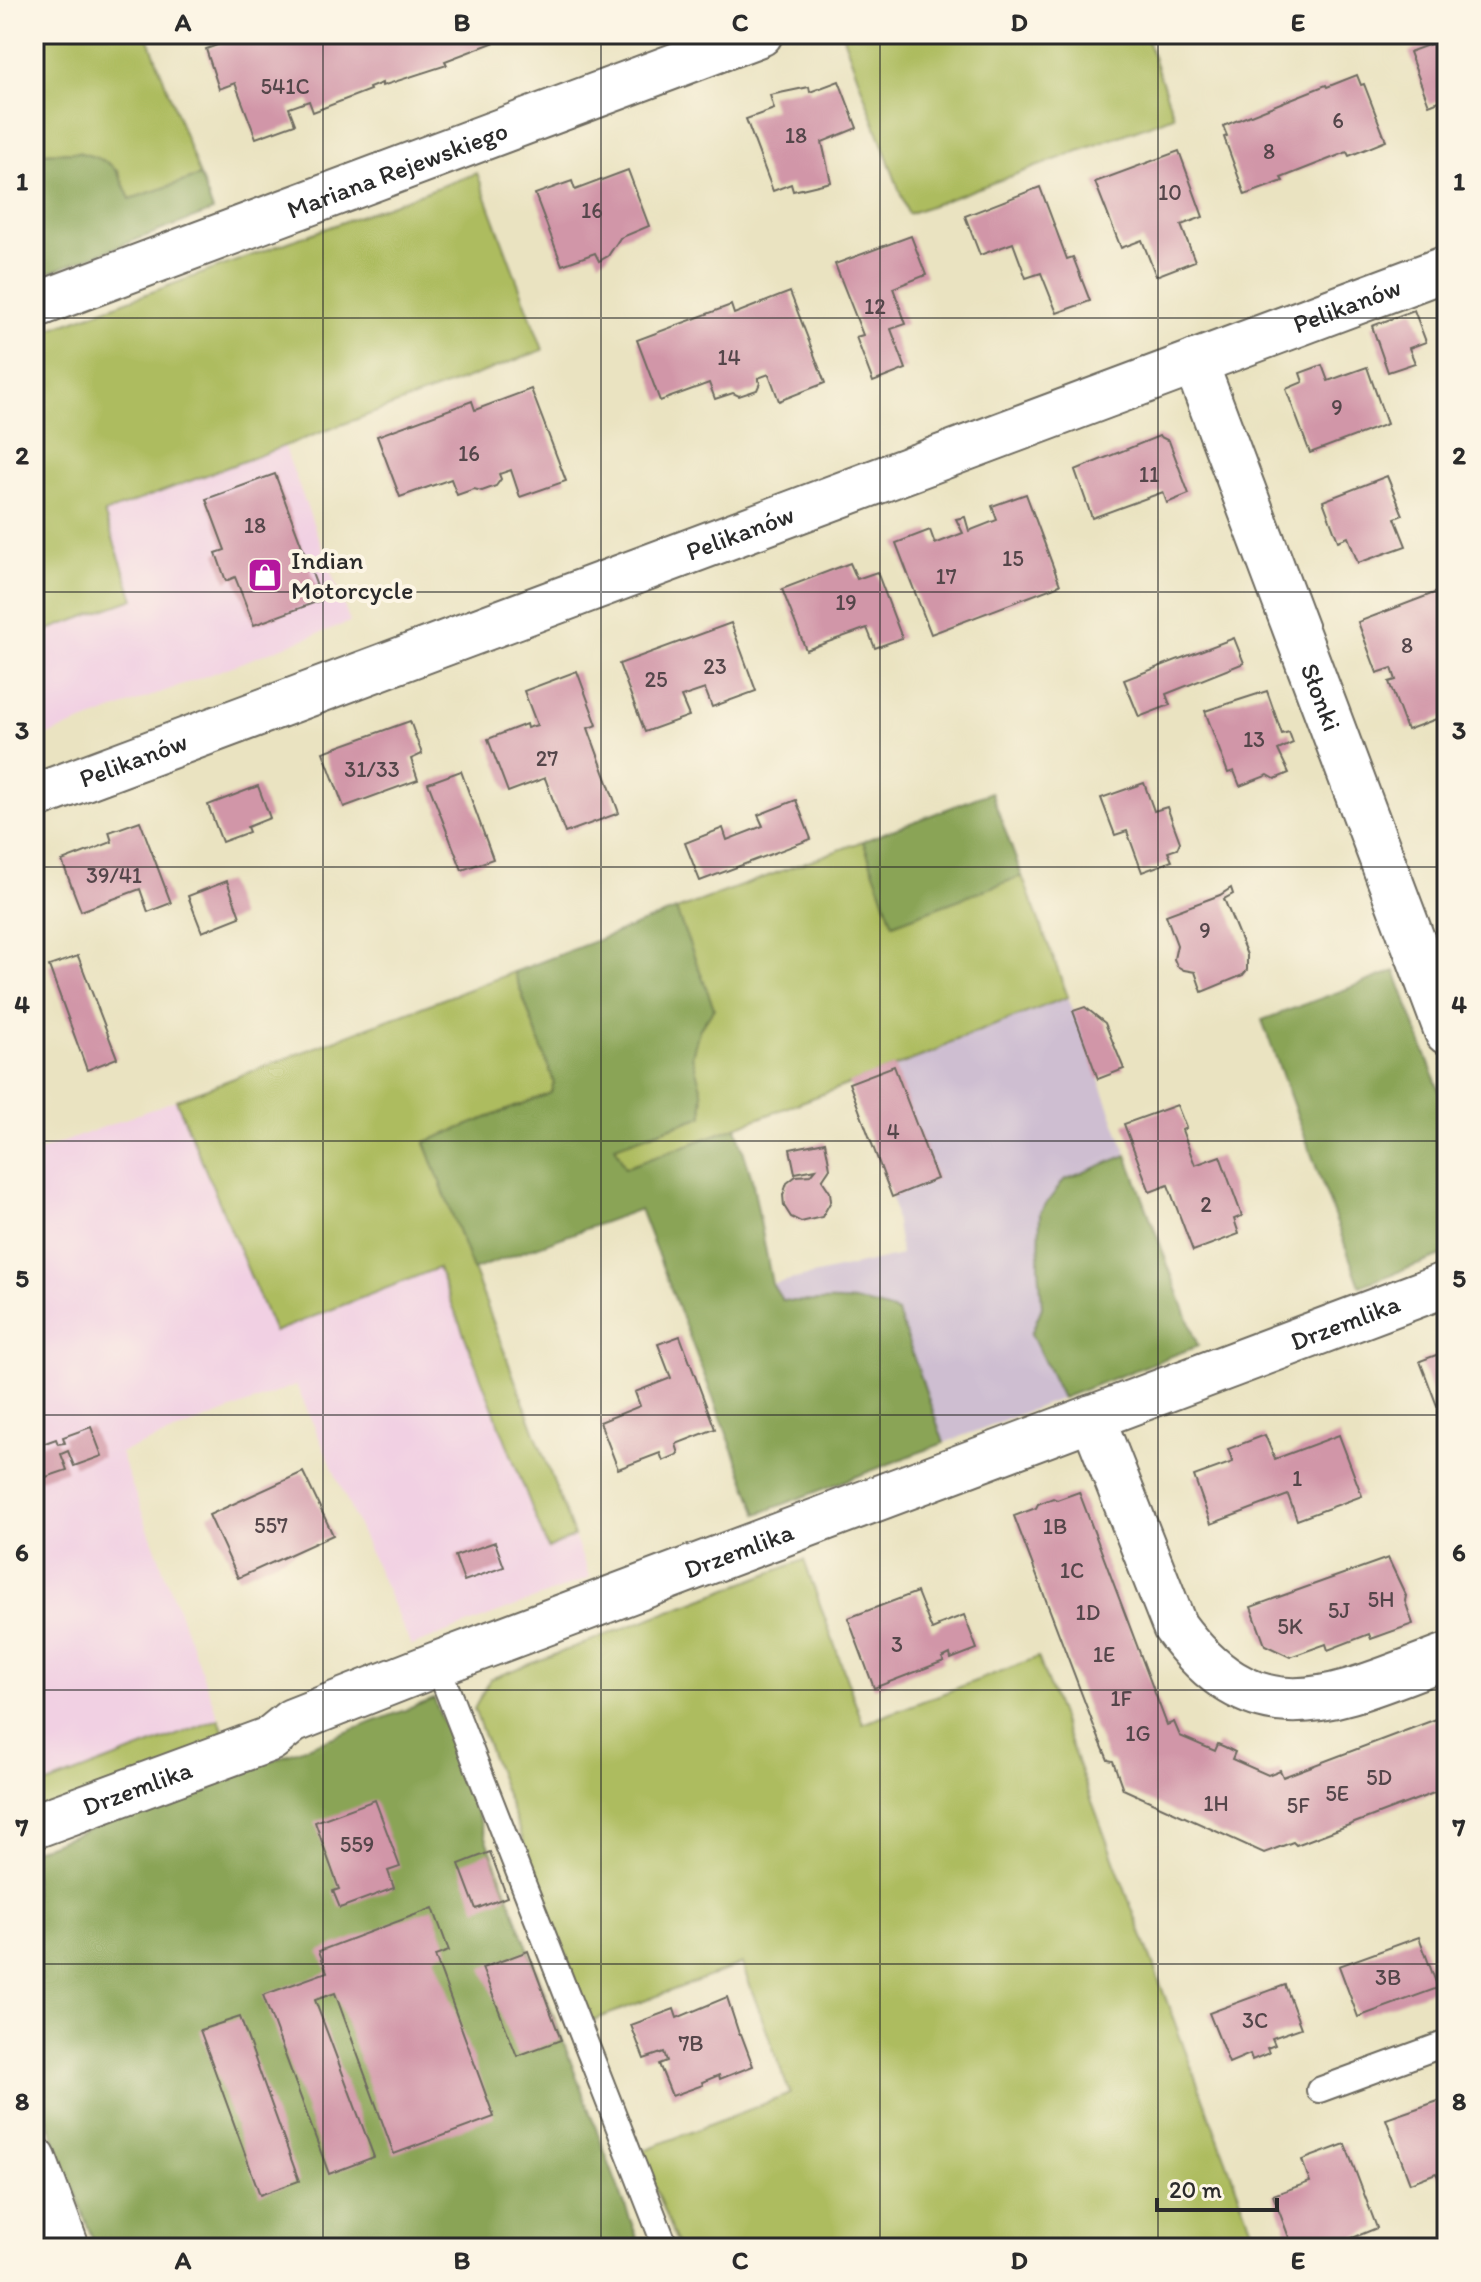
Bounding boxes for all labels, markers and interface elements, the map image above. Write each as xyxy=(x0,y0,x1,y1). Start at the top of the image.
text: A xyxy=(174,6,192,38)
text: B xyxy=(454,6,471,38)
text: C xyxy=(732,6,749,38)
text: D xyxy=(1010,6,1028,38)
text: E xyxy=(1291,6,1305,38)
house number: 541C xyxy=(260,73,310,100)
house number: 6 xyxy=(1332,107,1344,134)
street label: Mariana Rejewskiego xyxy=(283,114,512,226)
house number: 18 xyxy=(785,122,807,149)
house number: 8 xyxy=(1263,138,1275,165)
text: 1 xyxy=(16,165,28,197)
text: 1 xyxy=(1453,165,1465,197)
house number: 10 xyxy=(1158,179,1182,206)
house number: 16 xyxy=(581,197,603,224)
street label: Pelikanów xyxy=(1288,271,1406,340)
house number: 12 xyxy=(864,293,886,320)
house number: 14 xyxy=(717,344,741,371)
house number: 9 xyxy=(1331,394,1343,421)
text: 2 xyxy=(15,439,29,471)
text: 2 xyxy=(1452,439,1466,471)
house number: 16 xyxy=(458,440,480,467)
house number: 11 xyxy=(1139,461,1159,488)
street label: Pelikanów xyxy=(682,498,799,567)
house number: 18 xyxy=(244,512,266,539)
place label: Indian Motorcycle xyxy=(291,544,414,606)
house number: 15 xyxy=(1002,545,1024,572)
shop icon: Indian Motorcycle xyxy=(246,556,284,594)
house number: 17 xyxy=(935,563,957,590)
house number: 19 xyxy=(835,589,857,616)
house number: 8 xyxy=(1401,632,1413,659)
house number: 23 xyxy=(703,653,727,680)
street label: Słonki xyxy=(1294,659,1348,735)
house number: 25 xyxy=(644,666,668,693)
text: 3 xyxy=(15,714,29,746)
text: 3 xyxy=(1452,714,1466,746)
street label: Pelikanów xyxy=(75,725,192,795)
house number: 13 xyxy=(1243,726,1265,753)
house number: 27 xyxy=(536,745,558,772)
house number: 31/33 xyxy=(344,756,400,783)
house number: 39/41 xyxy=(86,862,142,889)
house number: 9 xyxy=(1199,917,1211,944)
text: 4 xyxy=(14,988,30,1020)
text: 4 xyxy=(1451,988,1467,1020)
house number: 4 xyxy=(886,1118,900,1145)
house number: 2 xyxy=(1200,1191,1212,1218)
text: 5 xyxy=(15,1262,29,1294)
text: 5 xyxy=(1452,1262,1466,1294)
street label: Drzemlika xyxy=(1286,1287,1405,1357)
house number: 1 xyxy=(1292,1465,1302,1492)
house number: 557 xyxy=(254,1512,288,1539)
house number: 1B xyxy=(1043,1513,1067,1540)
street label: Drzemlika xyxy=(679,1515,798,1586)
text: 6 xyxy=(15,1536,29,1568)
text: 6 xyxy=(1452,1536,1466,1568)
house number: 1C xyxy=(1060,1557,1084,1584)
house number: 5H xyxy=(1368,1586,1394,1613)
house number: 5J xyxy=(1328,1597,1350,1624)
house number: 1D xyxy=(1076,1599,1100,1626)
house number: 5K xyxy=(1277,1613,1303,1640)
house number: 3 xyxy=(891,1631,903,1658)
house number: 1E xyxy=(1093,1641,1115,1668)
house number: 1F xyxy=(1110,1685,1132,1712)
house number: 1G xyxy=(1125,1720,1151,1747)
street label: Drzemlika xyxy=(78,1753,197,1823)
house number: 5D xyxy=(1366,1764,1392,1791)
house number: 5E xyxy=(1325,1780,1349,1807)
house number: 1H xyxy=(1203,1790,1229,1817)
house number: 5F xyxy=(1287,1792,1310,1819)
text: 7 xyxy=(15,1811,29,1843)
text: 7 xyxy=(1452,1811,1466,1843)
house number: 559 xyxy=(340,1831,374,1858)
house number: 3B xyxy=(1375,1964,1401,1991)
house number: 3C xyxy=(1242,2007,1268,2034)
house number: 7B xyxy=(678,2030,704,2057)
text: 8 xyxy=(15,2085,29,2117)
text: 8 xyxy=(1452,2085,1466,2117)
scale bar xyxy=(1157,2162,1277,2212)
text: 20 m xyxy=(1169,2175,1222,2204)
text: A xyxy=(174,2244,192,2276)
text: B xyxy=(454,2244,471,2276)
text: C xyxy=(732,2244,749,2276)
text: D xyxy=(1010,2244,1028,2276)
text: E xyxy=(1291,2244,1305,2276)

